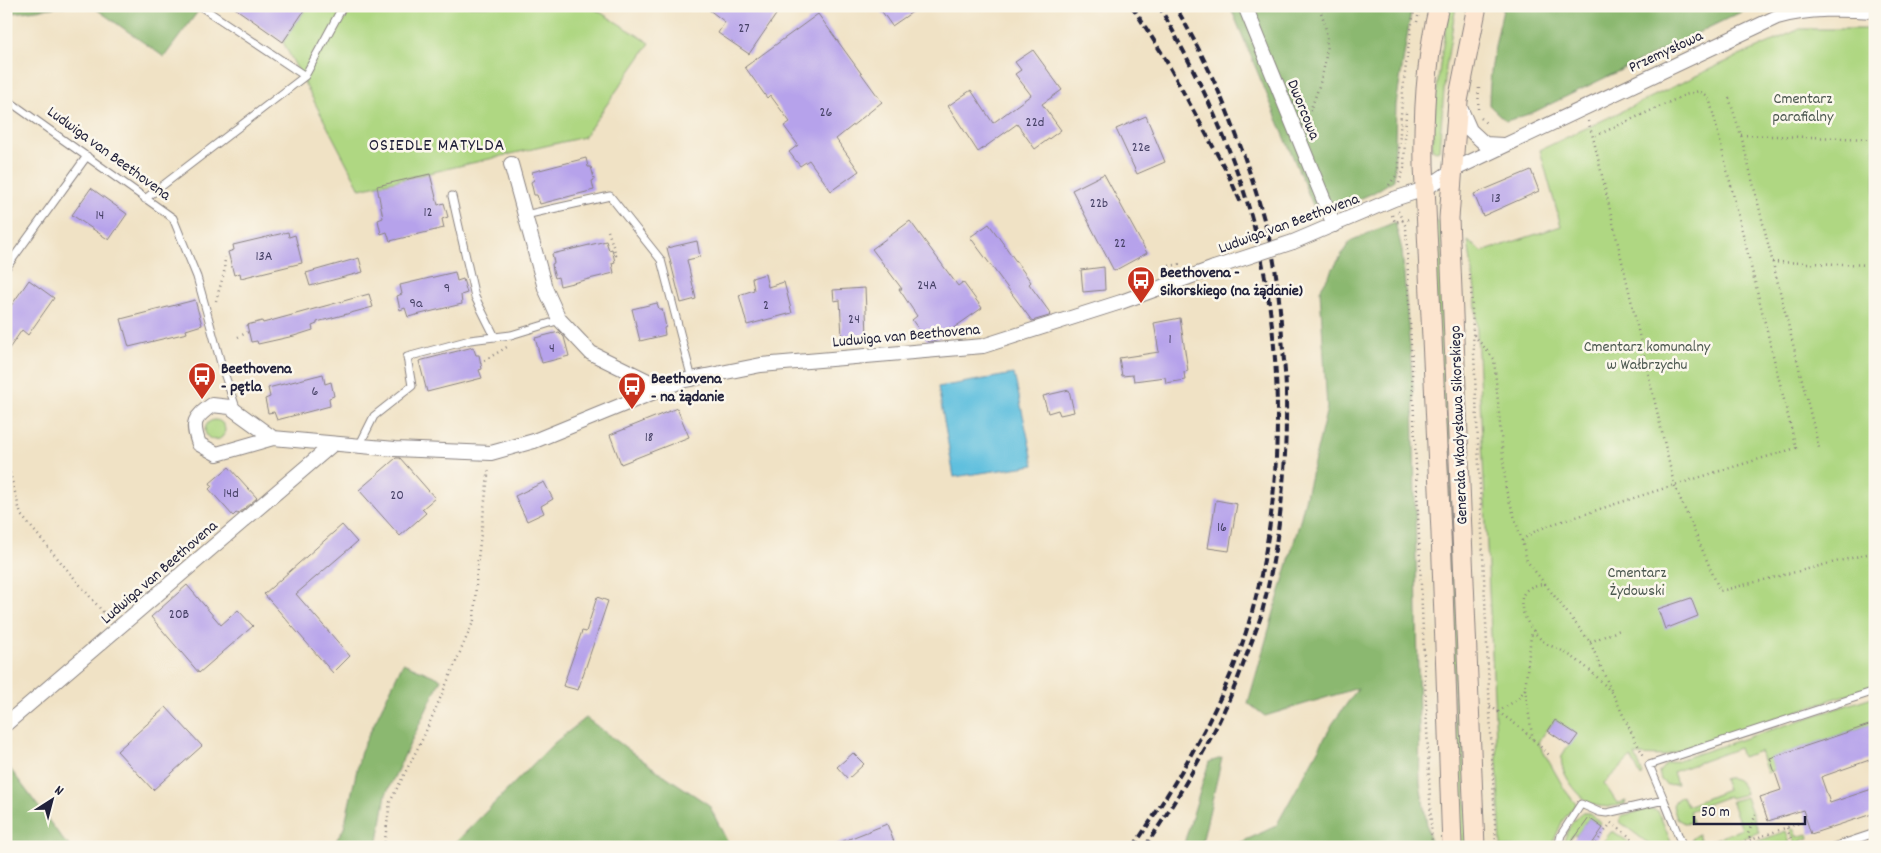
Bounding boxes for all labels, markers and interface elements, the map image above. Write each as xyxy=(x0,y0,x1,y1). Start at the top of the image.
house number: 27 xyxy=(738,19,750,39)
street label: Przemysłowa xyxy=(1625,25,1707,79)
street label: Dworcowa xyxy=(1280,76,1325,144)
park label: Cmentarz parafialny xyxy=(1773,88,1834,129)
street label: Ludwiga van Beethovena xyxy=(42,101,176,207)
house number: 26 xyxy=(820,103,833,123)
house number: 22d xyxy=(1026,113,1044,133)
district label: OSIEDLE MATYLDA xyxy=(369,134,505,159)
house number: 22e xyxy=(1132,138,1150,158)
street label: Ludwiga van Beethovena xyxy=(1215,188,1363,261)
house number: 13 xyxy=(1491,189,1501,209)
house number: 22b xyxy=(1090,194,1108,214)
house number: 12 xyxy=(423,203,433,223)
house number: 14 xyxy=(96,206,104,226)
house number: 22 xyxy=(1114,234,1126,254)
house number: 13A xyxy=(256,247,273,267)
place label: Beethovena - Sikorskiego (na żądanie) xyxy=(1160,262,1303,303)
bus stop icon: Beethovena - Sikorskiego (na żądanie) xyxy=(1126,265,1156,304)
house number: 24A xyxy=(917,276,937,296)
house number: 9 xyxy=(444,279,450,299)
house number: 9a xyxy=(410,294,423,314)
house number: 2 xyxy=(763,296,769,316)
house number: 24 xyxy=(848,310,860,330)
street label: Ludwiga van Beethovena xyxy=(831,319,982,354)
street label: Generała Władysława Sikorskiego xyxy=(1445,325,1474,525)
house number: 1 xyxy=(1168,330,1172,350)
park label: Cmentarz komunalny w Wałbrzychu xyxy=(1584,336,1711,377)
house number: 4 xyxy=(549,339,555,359)
place label: Beethovena - pętla xyxy=(221,358,293,399)
bus stop icon: Beethovena - pętla xyxy=(187,361,217,400)
place label: Beethovena - na żądanie xyxy=(651,368,724,409)
bus stop icon: Beethovena - na żądanie xyxy=(617,371,647,410)
house number: 6 xyxy=(312,382,319,402)
house number: 18 xyxy=(645,428,654,448)
house number: 14d xyxy=(223,484,239,504)
house number: 20 xyxy=(390,486,404,506)
street label: Ludwiga van Beethovena xyxy=(96,515,223,630)
house number: 16 xyxy=(1217,518,1227,538)
park label: Cmentarz Żydowski xyxy=(1608,562,1666,603)
house number: 20B xyxy=(169,605,190,625)
north arrow xyxy=(28,776,78,826)
text: N xyxy=(50,781,67,801)
scale bar xyxy=(1694,793,1805,825)
text: 50 m xyxy=(1701,802,1730,824)

